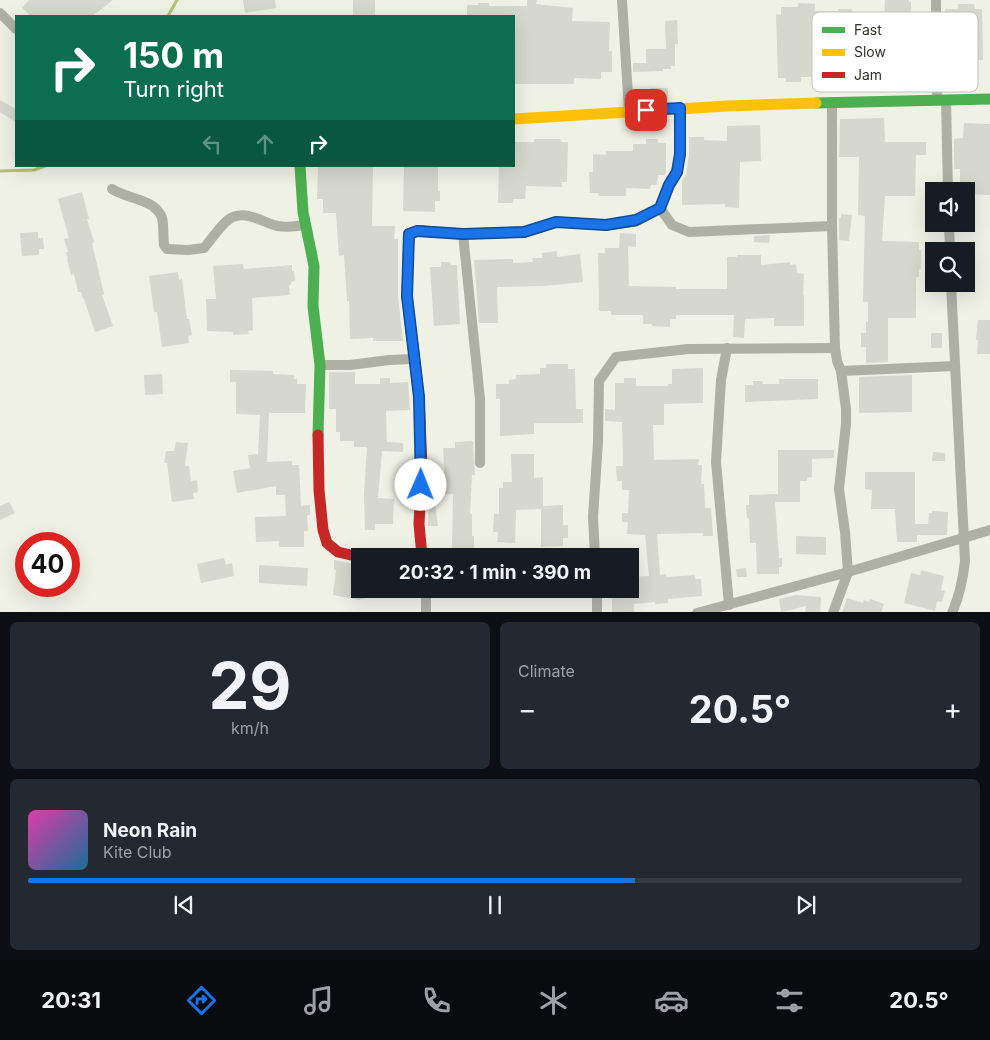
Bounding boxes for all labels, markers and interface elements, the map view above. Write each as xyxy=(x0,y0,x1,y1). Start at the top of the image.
legend xyxy=(812,12,978,92)
text: Fast xyxy=(854,21,882,38)
text: 150 m xyxy=(123,34,224,76)
icon: right xyxy=(40,35,105,100)
text: Slow xyxy=(854,43,886,60)
text: Jam xyxy=(854,66,882,83)
text: Turn right xyxy=(123,76,224,102)
pin xyxy=(625,89,667,131)
icon: arrive xyxy=(632,96,660,124)
icon: left xyxy=(198,130,226,158)
icon: ahead xyxy=(251,130,279,158)
icon: right xyxy=(304,130,332,158)
map controls xyxy=(925,182,975,292)
button: sound xyxy=(925,182,975,232)
button: search xyxy=(925,242,975,292)
position arrow xyxy=(394,458,446,510)
speed limit sign: 40 xyxy=(15,532,80,597)
text: 20:32 · 1 min · 390 m xyxy=(399,561,591,584)
text: 29 xyxy=(208,646,292,725)
text: Climate xyxy=(518,661,575,681)
text: 20.5° xyxy=(689,686,791,732)
text: − xyxy=(518,692,537,726)
text: + xyxy=(943,692,962,726)
text: km/h xyxy=(231,718,269,738)
text: Neon Rain xyxy=(103,819,197,842)
text: Kite Club xyxy=(103,842,172,862)
icon: previous xyxy=(170,891,198,919)
icon: pause xyxy=(481,891,509,919)
icon: next xyxy=(792,891,820,919)
icon: directions xyxy=(184,983,219,1018)
icon: music xyxy=(301,983,336,1018)
icon: phone xyxy=(419,983,454,1018)
icon: climate xyxy=(536,983,571,1018)
icon: car xyxy=(654,983,689,1018)
icon: filters xyxy=(772,983,807,1018)
text: 20:31 xyxy=(41,987,101,1013)
text: 20.5° xyxy=(889,987,949,1013)

